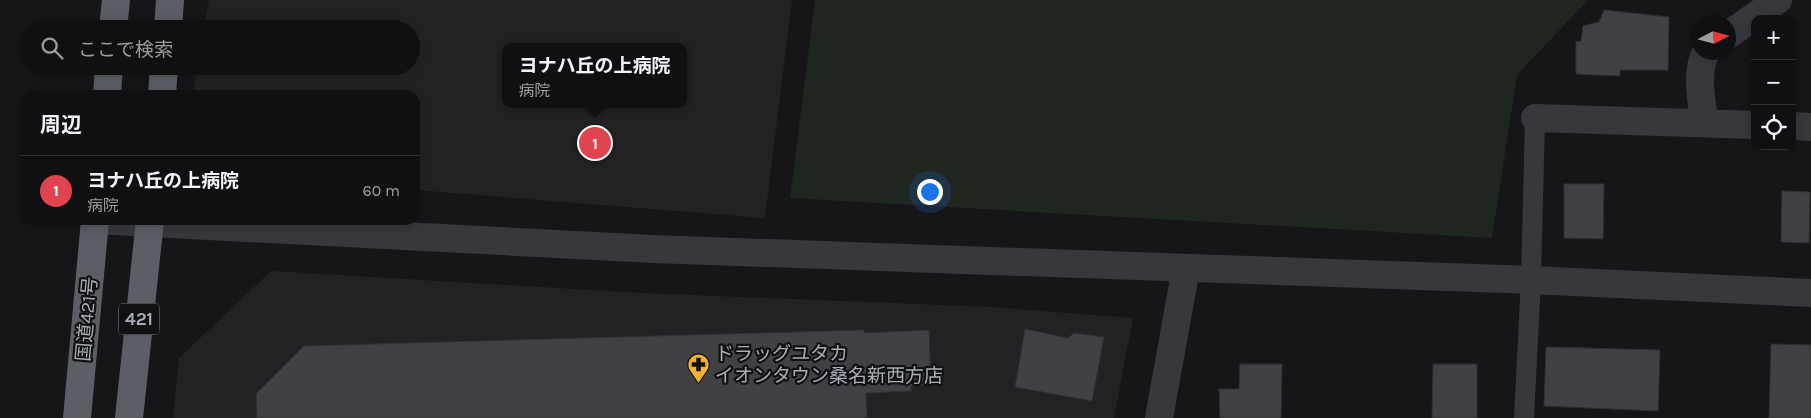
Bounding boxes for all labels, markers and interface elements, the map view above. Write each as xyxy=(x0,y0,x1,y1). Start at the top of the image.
north arrow xyxy=(1691,15,1736,60)
map controls xyxy=(1751,15,1796,150)
button: + xyxy=(1751,15,1796,60)
search box xyxy=(20,20,420,75)
icon: search xyxy=(38,34,66,62)
text: ここで検索 xyxy=(78,39,173,61)
popup xyxy=(502,43,687,108)
text: ヨナハ丘の上病院 xyxy=(518,55,671,77)
button: − xyxy=(1751,60,1796,105)
text: 病院 xyxy=(518,81,551,100)
button: locate xyxy=(1751,105,1796,150)
text: 周辺 xyxy=(40,113,82,137)
pin: 1 xyxy=(579,124,611,162)
text: ヨナハ丘の上病院 xyxy=(87,170,239,192)
your location xyxy=(917,179,943,205)
text: 1 xyxy=(53,181,59,200)
text: 60 m xyxy=(363,181,400,200)
text: 病院 xyxy=(87,196,119,215)
street label: 国道421号 xyxy=(72,276,102,362)
road number: 421 xyxy=(119,304,159,334)
place label: ドラッグユタカ イオンタウン桑名新西方店 xyxy=(715,343,943,387)
pharmacy icon: ドラッグユタカ イオンタウン桑名新西方店 xyxy=(687,352,711,383)

